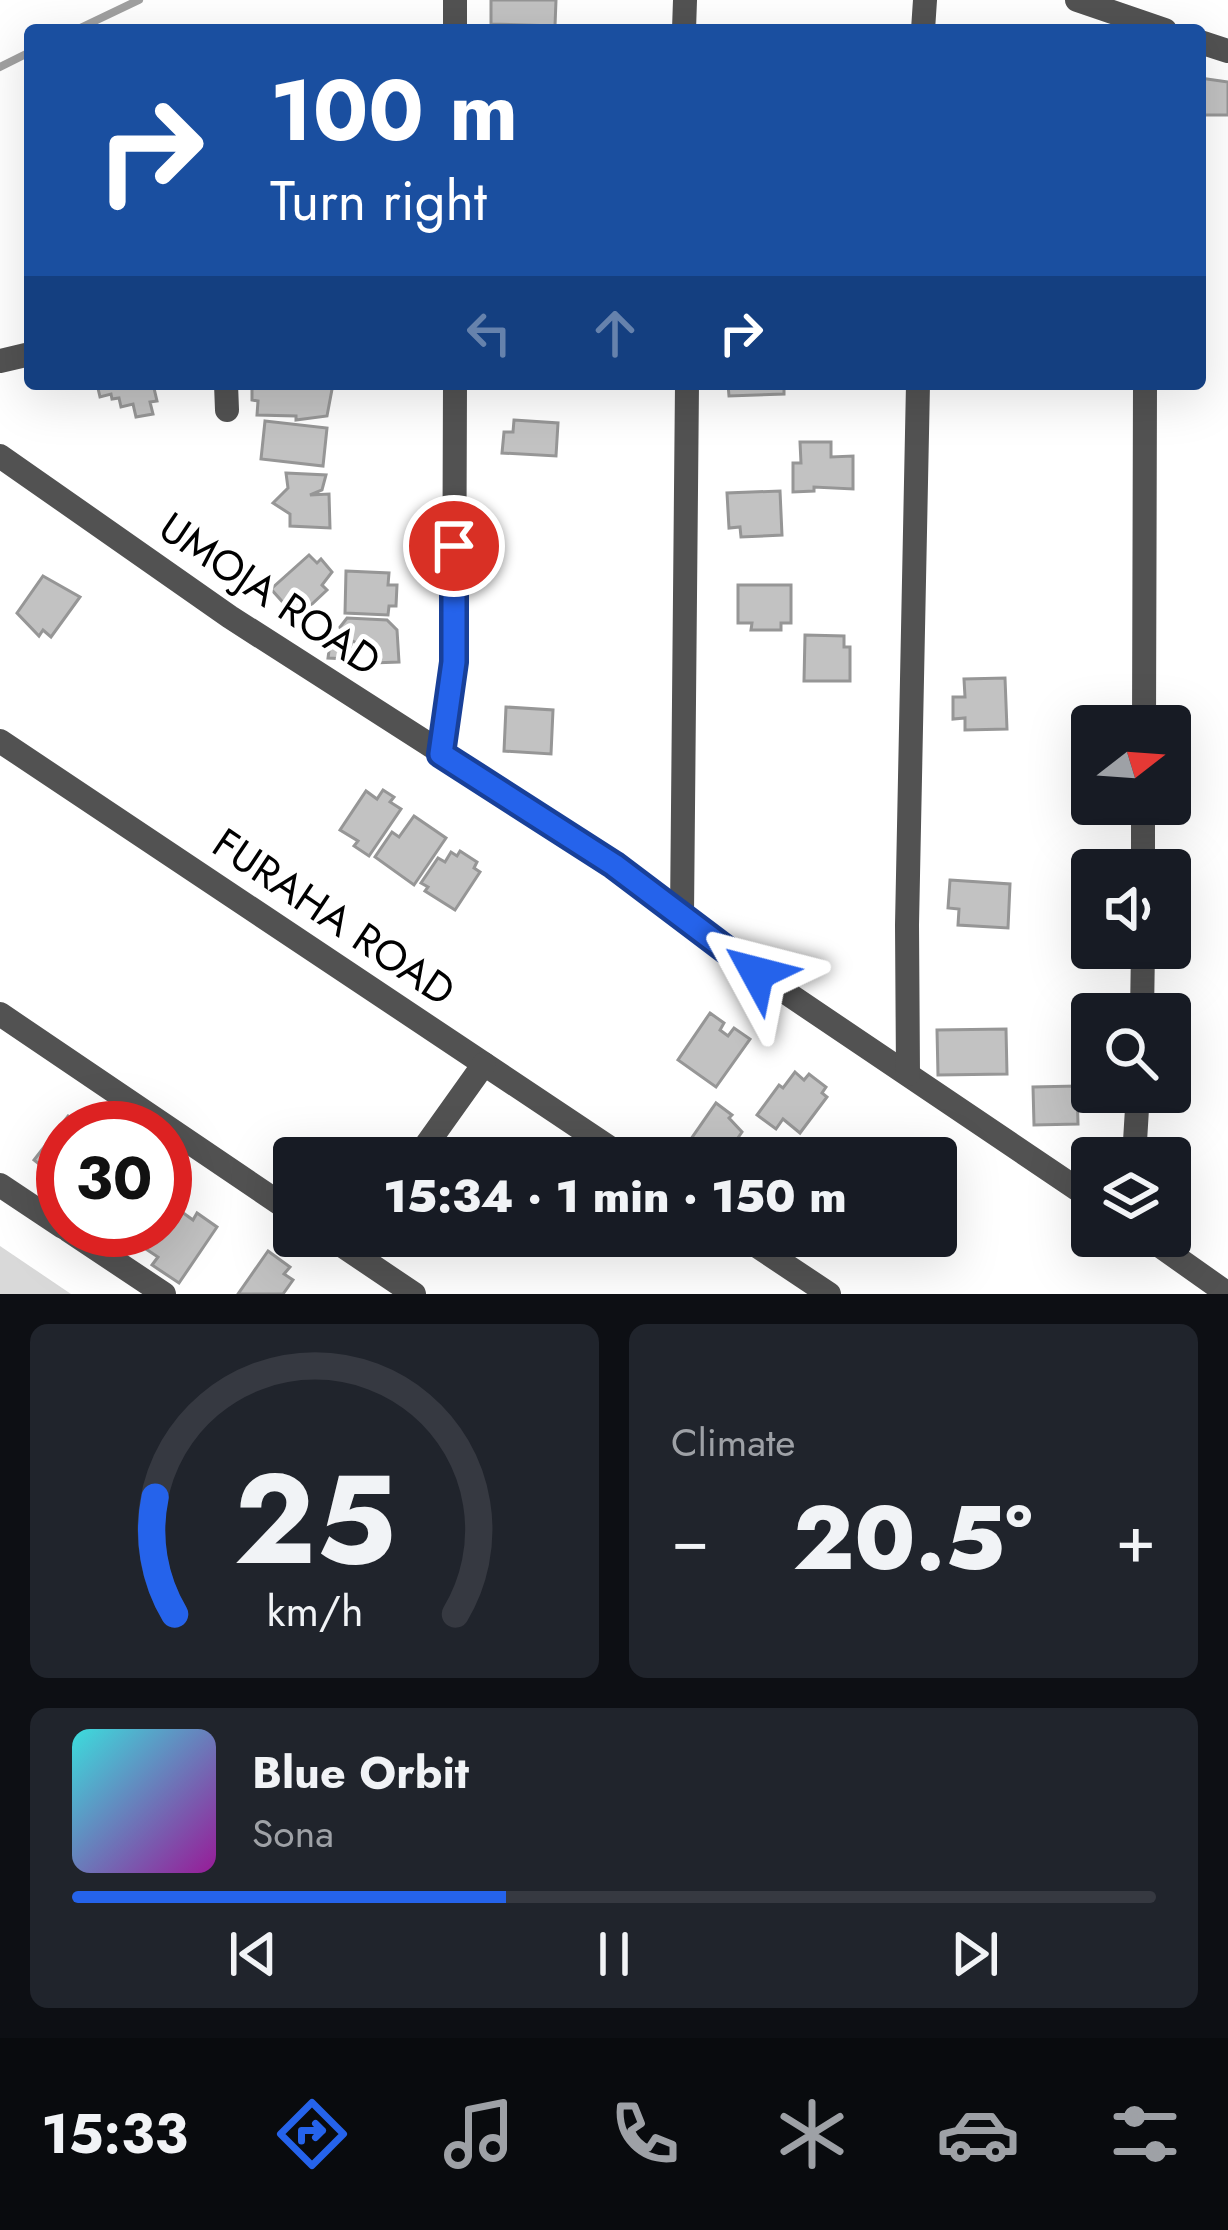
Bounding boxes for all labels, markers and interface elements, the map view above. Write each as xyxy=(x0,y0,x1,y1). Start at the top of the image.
text: 100 m xyxy=(270,50,518,172)
icon: right xyxy=(72,72,228,228)
text: Turn right xyxy=(270,162,487,240)
icon: left xyxy=(456,300,522,366)
icon: ahead xyxy=(582,300,648,366)
icon: right xyxy=(708,300,774,366)
pin xyxy=(403,495,505,597)
street label: UMOJA ROAD xyxy=(147,497,393,691)
icon: arrive xyxy=(421,513,487,579)
north arrow xyxy=(1071,705,1191,825)
map controls xyxy=(1071,705,1191,1257)
street label: FURAHA ROAD xyxy=(201,813,467,1021)
button: sound xyxy=(1071,849,1191,969)
position arrow xyxy=(694,910,820,1036)
button: search xyxy=(1071,993,1191,1113)
speed limit sign: 30 xyxy=(36,1101,192,1257)
button: layers xyxy=(1071,1137,1191,1257)
text: 15:34 · 1 min · 150 m xyxy=(383,1164,847,1229)
text: Climate xyxy=(671,1414,795,1471)
text: 25 xyxy=(233,1429,396,1610)
text: 20.5° xyxy=(793,1473,1033,1603)
text: − xyxy=(671,1491,710,1587)
text: + xyxy=(1115,1491,1156,1587)
text: km/h xyxy=(266,1580,363,1642)
text: Blue Orbit xyxy=(252,1740,469,1805)
text: Sona xyxy=(252,1805,334,1862)
icon: previous xyxy=(220,1921,286,1987)
icon: pause xyxy=(581,1921,647,1987)
icon: next xyxy=(942,1921,1008,1987)
icon: directions xyxy=(270,2092,354,2176)
icon: music xyxy=(437,2092,521,2176)
icon: phone xyxy=(603,2092,687,2176)
icon: climate xyxy=(770,2092,854,2176)
icon: car xyxy=(936,2092,1020,2176)
icon: filters xyxy=(1103,2092,1187,2176)
text: 15:33 xyxy=(41,2095,188,2173)

